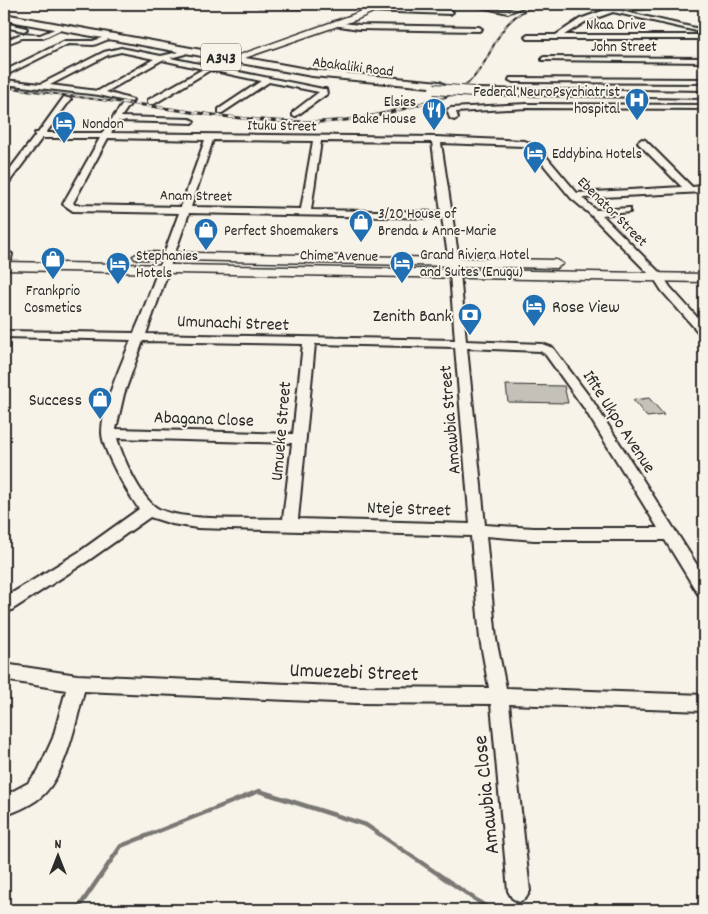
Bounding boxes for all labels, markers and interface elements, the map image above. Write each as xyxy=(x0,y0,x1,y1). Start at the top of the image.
street label: Nkaa Drive xyxy=(586,15,646,37)
street label: John Street xyxy=(591,37,657,59)
road number: A343 xyxy=(201,44,241,70)
street label: Abakaliki Road xyxy=(311,52,395,84)
place label: Federal NeuroPsychiatrist hospital xyxy=(473,82,620,121)
hospital icon: Federal NeuroPsychiatrist hospital xyxy=(624,87,650,121)
place label: Elsies Bake House xyxy=(352,92,416,131)
restaurant icon: Elsies Bake House xyxy=(421,97,447,131)
hotel icon: Nondon xyxy=(51,110,77,144)
place label: Nondon xyxy=(82,114,124,136)
street label: Ituku Street xyxy=(247,115,317,139)
hotel icon: Eddybina Hotels xyxy=(522,140,548,174)
place label: Eddybina Hotels xyxy=(552,144,642,166)
street label: Ebenator Street xyxy=(571,172,652,253)
street label: Anam Street xyxy=(160,185,233,209)
place label: 3/20 House of Brenda & Anne-Marie xyxy=(378,204,497,243)
shop icon: 3/20 House of Brenda & Anne-Marie xyxy=(348,209,374,243)
shop icon: Perfect Shoemakers xyxy=(193,217,219,251)
place label: Perfect Shoemakers xyxy=(224,221,339,243)
street label: Chime Avenue xyxy=(300,245,379,269)
place label: Grand Riviera Hotel and Suites (Enugu) xyxy=(420,245,530,284)
shop icon: Frankprio Cosmetics xyxy=(40,246,66,280)
place label: Stephanies Hotels xyxy=(136,246,198,285)
hotel icon: Grand Riviera Hotel and Suites (Enugu) xyxy=(389,250,415,284)
hotel icon: Stephanies Hotels xyxy=(105,251,131,285)
place label: Frankprio Cosmetics xyxy=(24,281,82,320)
hotel icon: Rose View xyxy=(521,293,547,327)
place label: Rose View xyxy=(552,296,620,321)
bank icon: Zenith Bank xyxy=(457,302,483,336)
place label: Zenith Bank xyxy=(373,305,452,330)
street label: Umunachi Street xyxy=(176,310,290,339)
street label: Amawbia Street xyxy=(434,364,469,475)
street label: Ifite Ukpo Avenue xyxy=(575,366,661,479)
street label: Umueke Street xyxy=(266,380,299,482)
shop icon: Success xyxy=(87,386,113,420)
place label: Success xyxy=(29,389,82,414)
street label: Abagana Close xyxy=(154,406,254,435)
street label: Nteje Street xyxy=(367,497,452,524)
street label: Umuezebi Street xyxy=(289,657,419,691)
street label: Amawbia Close xyxy=(467,734,509,856)
north arrow xyxy=(32,832,82,882)
text: N xyxy=(55,835,62,855)

